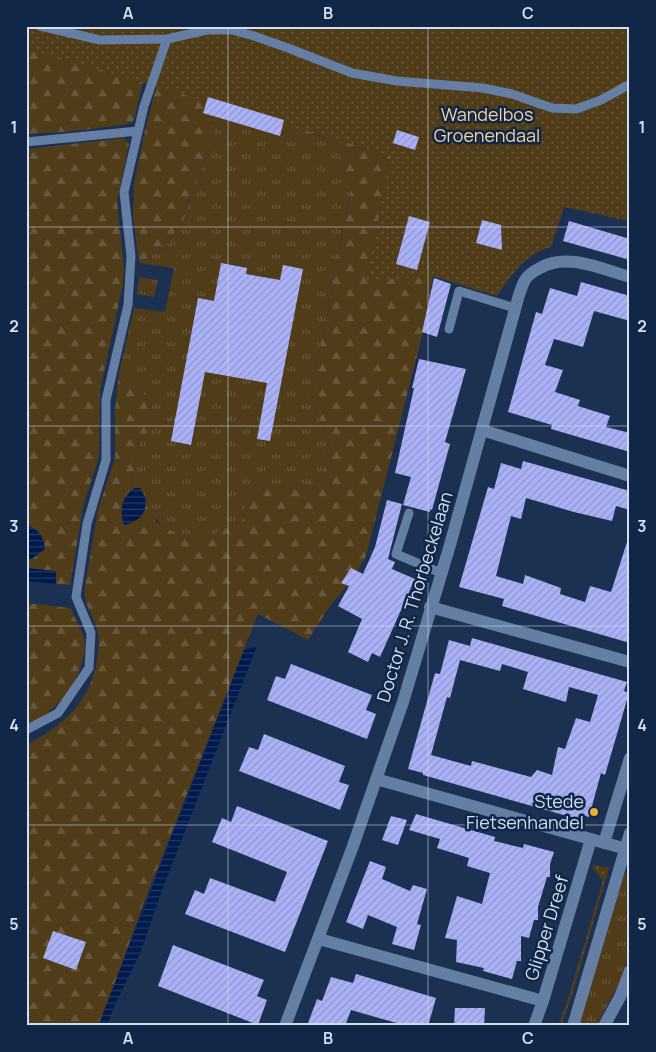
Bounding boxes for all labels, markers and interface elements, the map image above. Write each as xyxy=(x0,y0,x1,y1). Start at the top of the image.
text: A xyxy=(123,2,134,24)
text: B xyxy=(323,2,333,24)
text: C xyxy=(522,2,534,24)
park label: Wandelbos Groenendaal xyxy=(434,102,540,147)
text: 1 xyxy=(10,116,18,138)
text: 1 xyxy=(638,116,646,138)
text: 2 xyxy=(9,315,19,337)
text: 2 xyxy=(637,315,647,337)
street label: Doctor J. R. Thorbeckelaan xyxy=(371,488,458,705)
text: 3 xyxy=(9,515,19,537)
text: 3 xyxy=(637,515,647,537)
text: 4 xyxy=(9,714,19,736)
text: 4 xyxy=(637,714,647,736)
place label: Stede Fietsenhandel xyxy=(466,789,584,834)
marker: Stede Fietsenhandel xyxy=(588,806,600,818)
street label: Glipper Dreef xyxy=(519,872,574,983)
text: 5 xyxy=(9,913,19,935)
text: 5 xyxy=(637,913,647,935)
text: A xyxy=(123,1027,134,1049)
text: B xyxy=(323,1027,333,1049)
text: C xyxy=(522,1027,534,1049)

